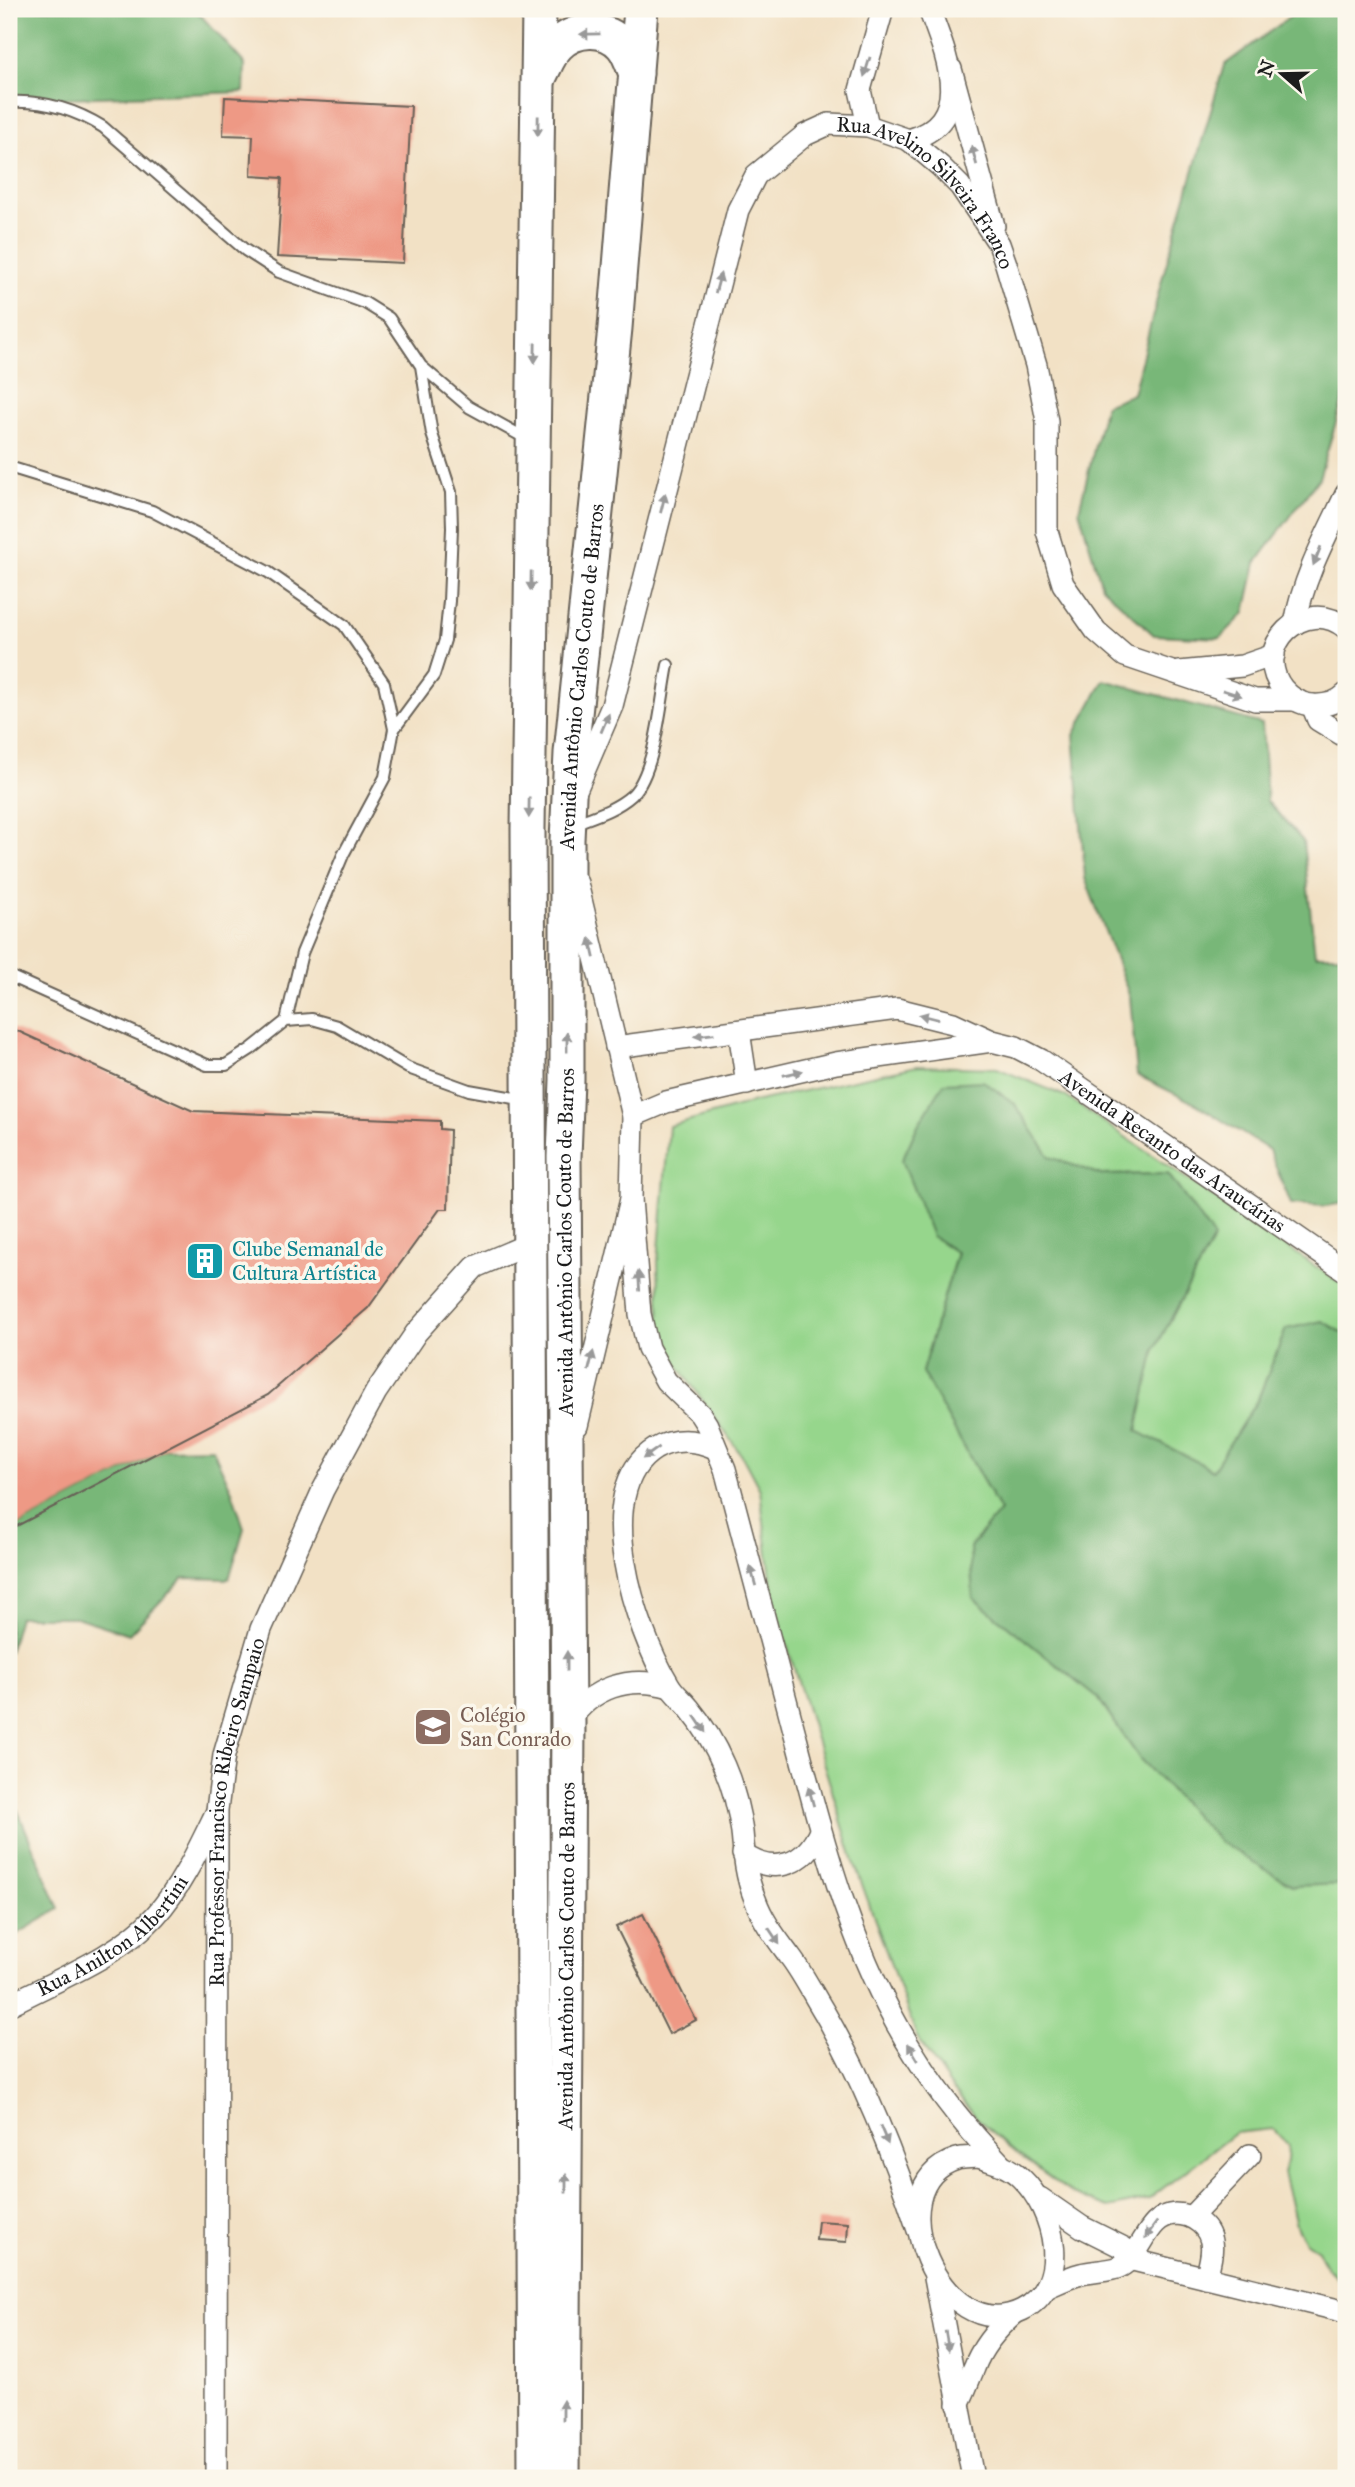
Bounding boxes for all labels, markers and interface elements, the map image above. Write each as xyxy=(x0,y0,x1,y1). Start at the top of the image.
one-way arrow xyxy=(579,28,601,39)
north arrow xyxy=(1246,38,1316,108)
one-way arrow xyxy=(861,57,871,78)
text: N xyxy=(1253,57,1280,80)
street label: Rua Avelino Silveira Franco xyxy=(836,111,1020,273)
one-way arrow xyxy=(533,115,544,137)
one-way arrow xyxy=(968,144,979,166)
one-way arrow xyxy=(713,271,724,293)
one-way arrow xyxy=(529,343,540,365)
one-way arrow xyxy=(658,492,669,514)
street label: Avenida Antônio Carlos Couto de Barros xyxy=(554,502,610,851)
one-way arrow xyxy=(1311,546,1323,566)
one-way arrow xyxy=(525,570,537,592)
one-way arrow xyxy=(1222,688,1243,699)
one-way arrow xyxy=(599,712,610,733)
one-way arrow xyxy=(523,798,534,820)
one-way arrow xyxy=(587,937,598,959)
one-way arrow xyxy=(918,1011,940,1022)
one-way arrow xyxy=(561,1030,573,1052)
one-way arrow xyxy=(693,1030,715,1041)
street label: Avenida Recanto das Araucárias xyxy=(1053,1063,1291,1238)
one-way arrow xyxy=(782,1067,804,1078)
street label: Avenida Antônio Carlos Couto de Barros xyxy=(551,1068,580,1417)
place label: Clube Semanal de Cultura Artística xyxy=(232,1236,384,1286)
building icon: Clube Semanal de Cultura Artística xyxy=(184,1240,226,1282)
one-way arrow xyxy=(633,1270,644,1292)
one-way arrow xyxy=(586,1350,597,1372)
one-way arrow xyxy=(642,1446,660,1460)
one-way arrow xyxy=(747,1565,758,1587)
street label: Rua Professor Francisco Ribeiro Sampaio xyxy=(204,1634,271,1987)
one-way arrow xyxy=(561,1650,573,1672)
place label: Colégio San Conrado xyxy=(460,1702,572,1752)
school or university icon: Colégio San Conrado xyxy=(412,1706,454,1748)
one-way arrow xyxy=(694,1714,707,1734)
street label: Avenida Antônio Carlos Couto de Barros xyxy=(552,1782,581,2131)
one-way arrow xyxy=(805,1785,816,1807)
street label: Rua Anilton Albertini xyxy=(32,1870,194,2002)
one-way arrow xyxy=(768,1926,781,1946)
one-way arrow xyxy=(906,2042,919,2061)
one-way arrow xyxy=(878,2125,889,2146)
one-way arrow xyxy=(560,2171,572,2193)
one-way arrow xyxy=(1144,2220,1159,2238)
one-way arrow xyxy=(942,2330,953,2352)
one-way arrow xyxy=(557,2399,569,2421)

